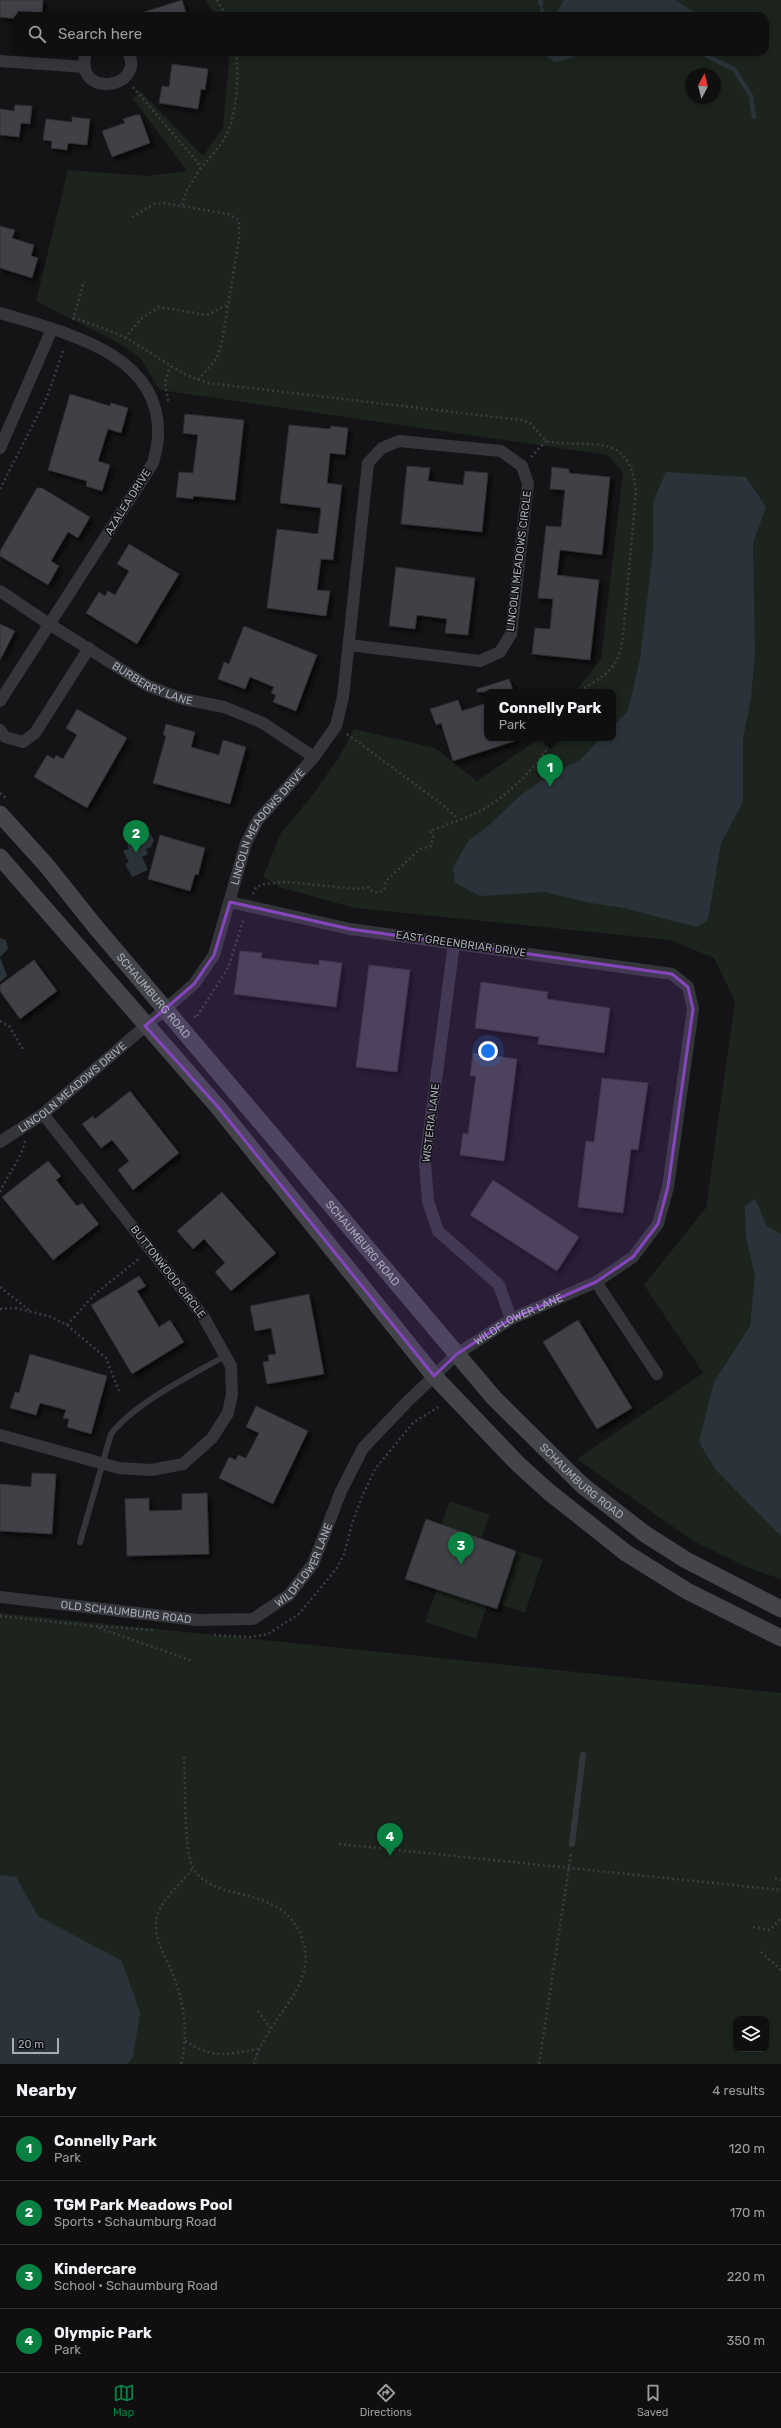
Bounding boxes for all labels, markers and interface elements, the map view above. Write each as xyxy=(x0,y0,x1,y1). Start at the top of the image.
search box xyxy=(12,12,769,56)
icon: search xyxy=(26,23,48,45)
text: Search here xyxy=(58,25,142,43)
north arrow xyxy=(685,68,721,104)
street label: AZALEA DRIVE xyxy=(102,466,154,538)
street label: LINCOLN MEADOWS CIRCLE xyxy=(504,490,534,632)
street label: BURBERRY LANE xyxy=(110,659,194,707)
popup xyxy=(484,689,616,741)
text: Connelly Park xyxy=(499,699,601,717)
text: Park xyxy=(499,717,526,732)
pin: 1 xyxy=(537,754,563,787)
street label: LINCOLN MEADOWS DRIVE xyxy=(228,766,307,886)
pin: 2 xyxy=(123,820,149,853)
street label: EAST GREENBRIAR DRIVE xyxy=(395,928,527,960)
street label: SCHAUMBURG ROAD xyxy=(114,950,193,1041)
street label: LINCOLN MEADOWS DRIVE xyxy=(16,1039,129,1135)
your location xyxy=(478,1041,498,1061)
street label: WISTERIA LANE xyxy=(420,1082,442,1163)
street label: SCHAUMBURG ROAD xyxy=(323,1198,403,1288)
street label: BUTTONWOOD CIRCLE xyxy=(128,1223,209,1321)
street label: WILDFLOWER LANE xyxy=(471,1291,565,1348)
street label: SCHAUMBURG ROAD xyxy=(537,1441,626,1522)
street label: WILDFLOWER LANE xyxy=(272,1521,335,1609)
pin: 3 xyxy=(448,1532,474,1565)
street label: OLD SCHAUMBURG ROAD xyxy=(60,1598,192,1626)
pin: 4 xyxy=(377,1823,403,1856)
map controls xyxy=(733,2016,769,2052)
button: layers xyxy=(733,2016,769,2052)
scale bar xyxy=(12,2036,59,2055)
text: 20 m xyxy=(18,2038,44,2051)
text: Nearby xyxy=(16,2080,77,2100)
text: 4 results xyxy=(712,2083,765,2098)
text: Connelly Park xyxy=(54,2132,157,2150)
text: 1 xyxy=(26,2141,32,2156)
text: 120 m xyxy=(729,2141,765,2156)
text: Park xyxy=(54,2150,81,2165)
text: TGM Park Meadows Pool xyxy=(54,2196,232,2214)
text: 2 xyxy=(25,2205,33,2220)
text: 170 m xyxy=(730,2205,765,2220)
text: Sports · Schaumburg Road xyxy=(54,2214,216,2229)
text: Kindercare xyxy=(54,2260,136,2278)
text: 3 xyxy=(25,2269,33,2284)
text: 220 m xyxy=(727,2269,765,2284)
text: School · Schaumburg Road xyxy=(54,2278,218,2293)
text: Olympic Park xyxy=(54,2324,152,2342)
text: 4 xyxy=(25,2333,33,2348)
text: 350 m xyxy=(726,2333,765,2348)
text: Park xyxy=(54,2342,81,2357)
tab: Map xyxy=(113,2382,135,2419)
tab: Directions xyxy=(360,2382,412,2419)
tab: Saved xyxy=(637,2382,668,2419)

